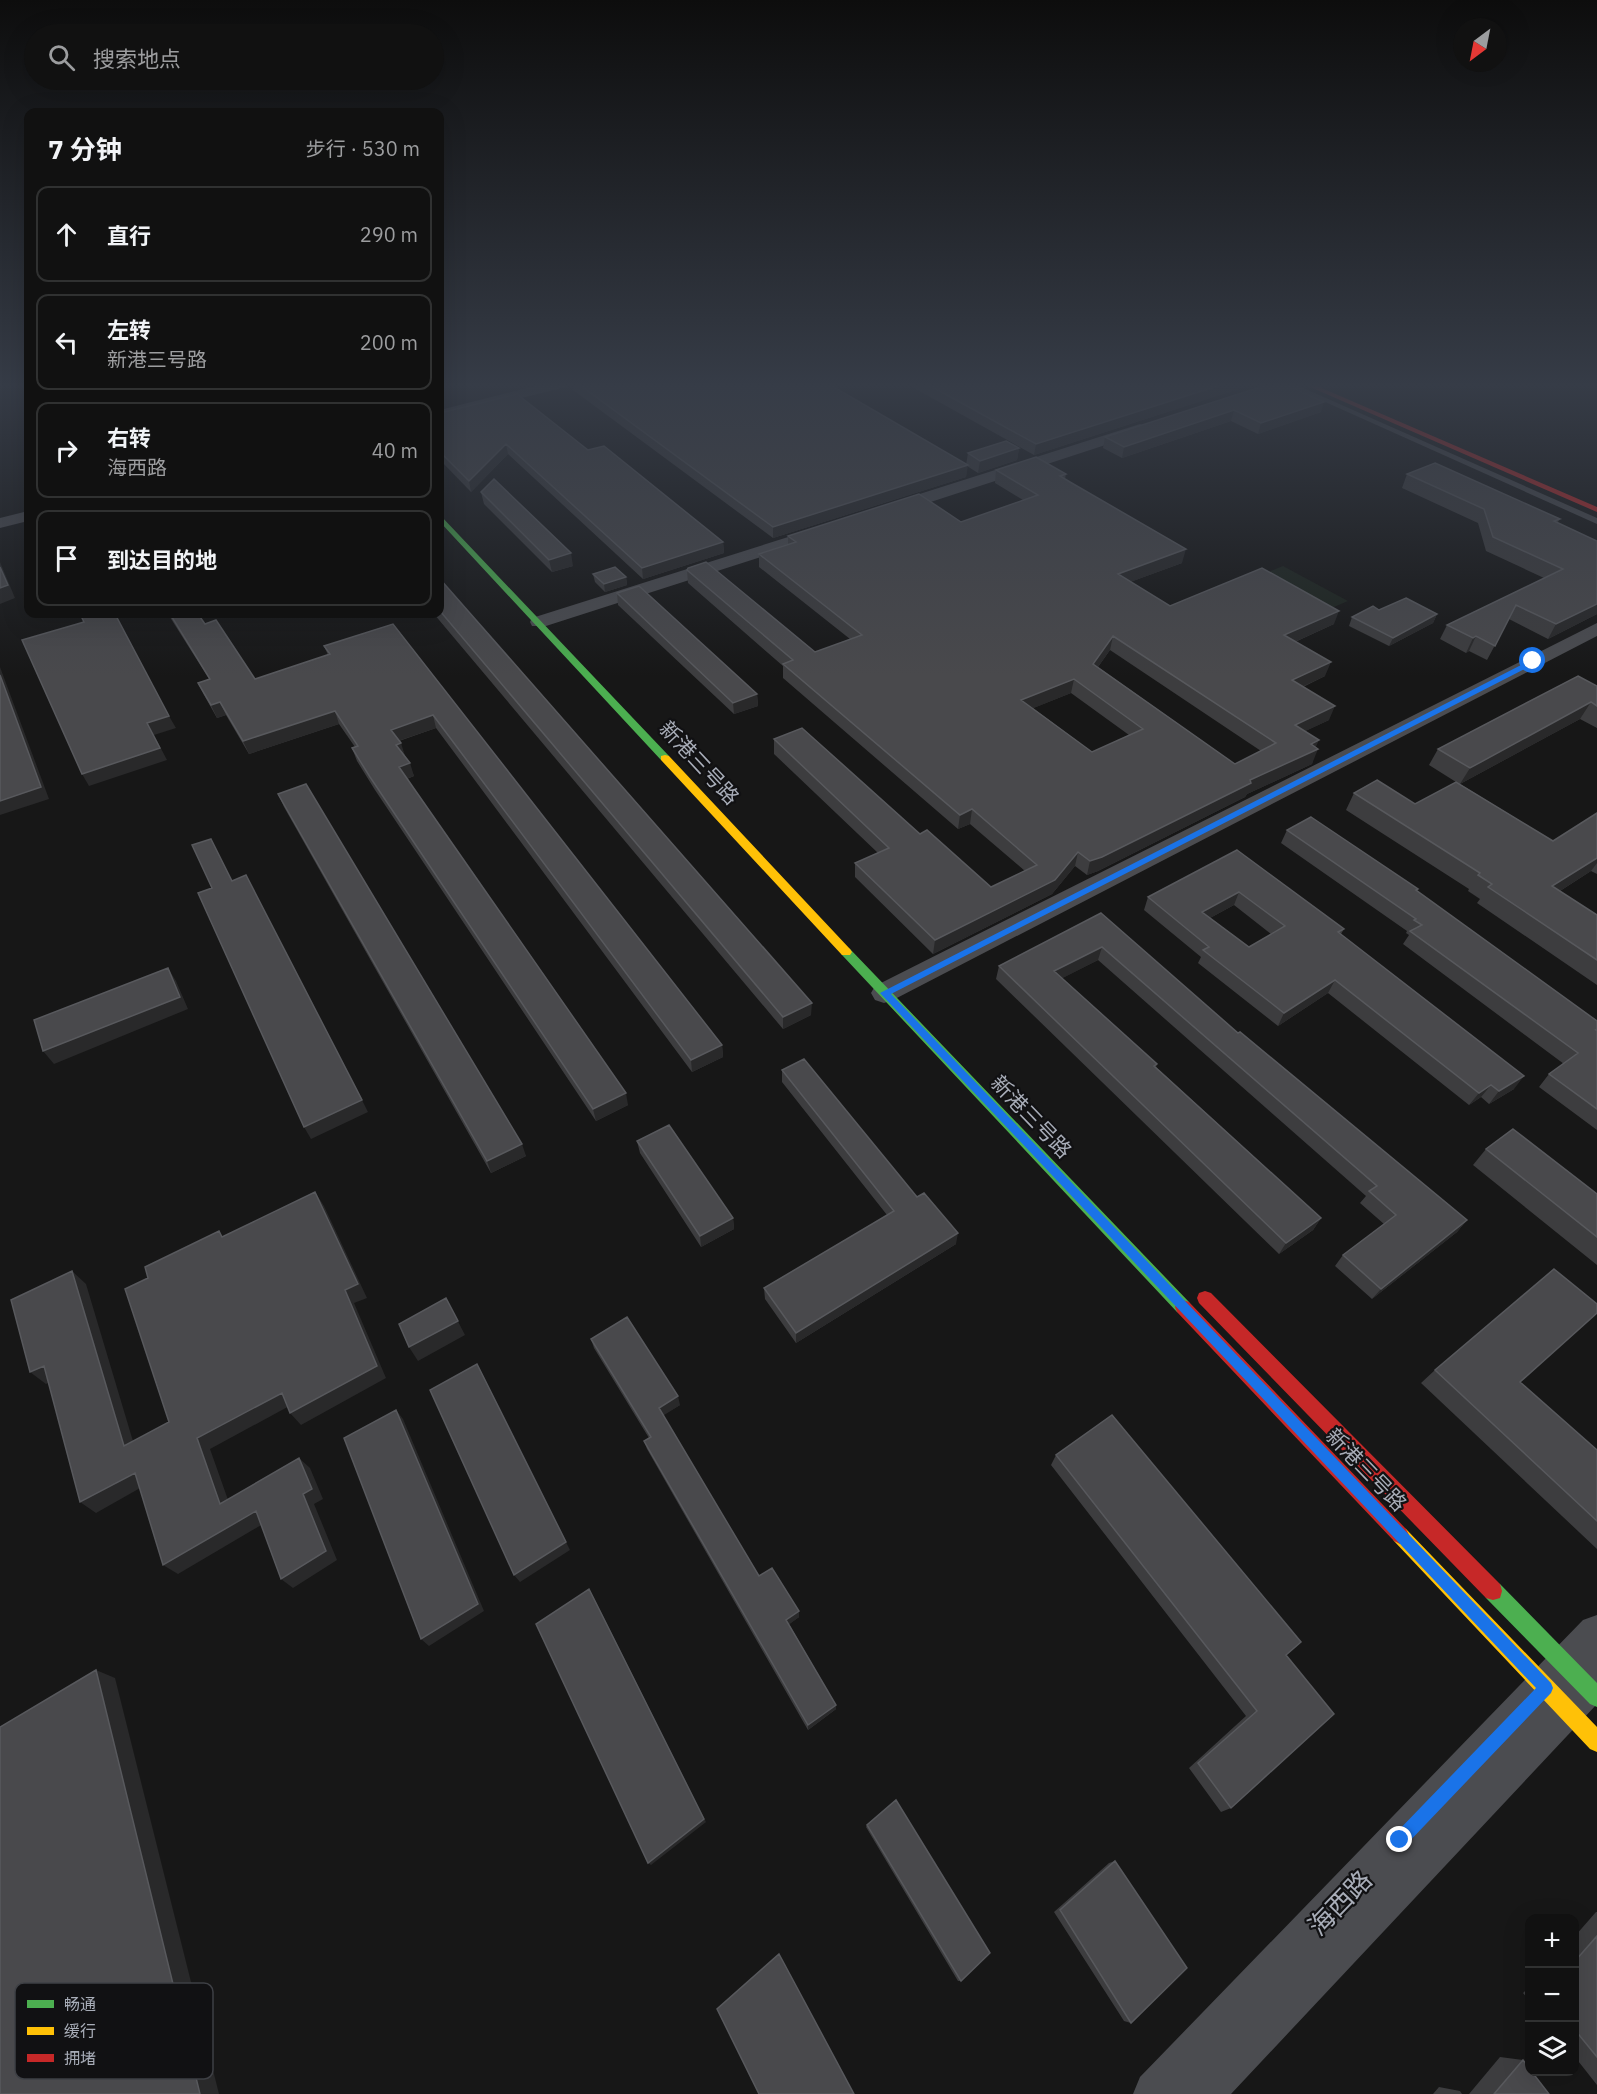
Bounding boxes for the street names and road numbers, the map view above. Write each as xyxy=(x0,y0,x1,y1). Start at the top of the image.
street label: 新港三号路 xyxy=(654,714,746,810)
street label: 新港三号路 xyxy=(985,1069,1078,1164)
street label: 新港三号路 xyxy=(1320,1422,1413,1517)
street label: 海西路 xyxy=(1300,1862,1379,1942)

